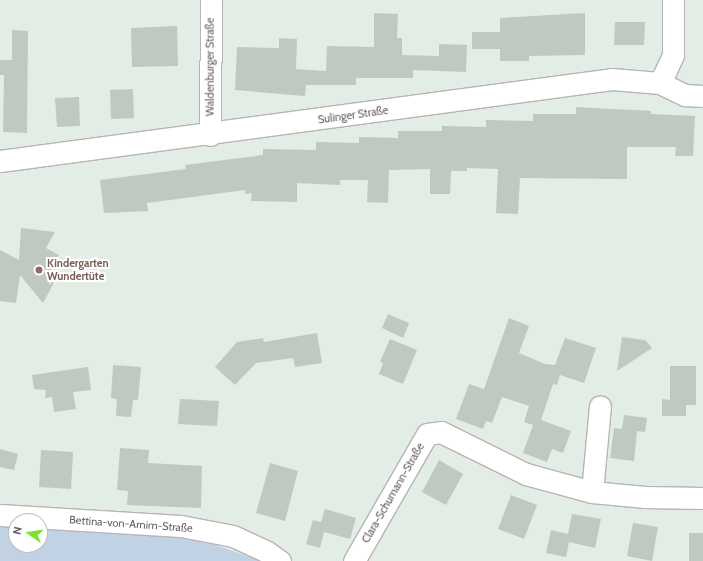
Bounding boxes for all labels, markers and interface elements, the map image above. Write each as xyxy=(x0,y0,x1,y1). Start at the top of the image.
street label: Waldenburger Straße xyxy=(203,18,217,116)
street label: Sulinger Straße xyxy=(317,104,389,126)
place label: Kindergarten Wundertüte xyxy=(47,257,109,283)
marker: Kindergarten Wundertüte xyxy=(34,265,44,275)
street label: Clara-Schumann-Straße xyxy=(359,441,427,545)
north arrow xyxy=(8,513,48,553)
street label: Bettina-von-Arnim-Straße xyxy=(69,513,193,535)
text: N xyxy=(10,525,25,536)

